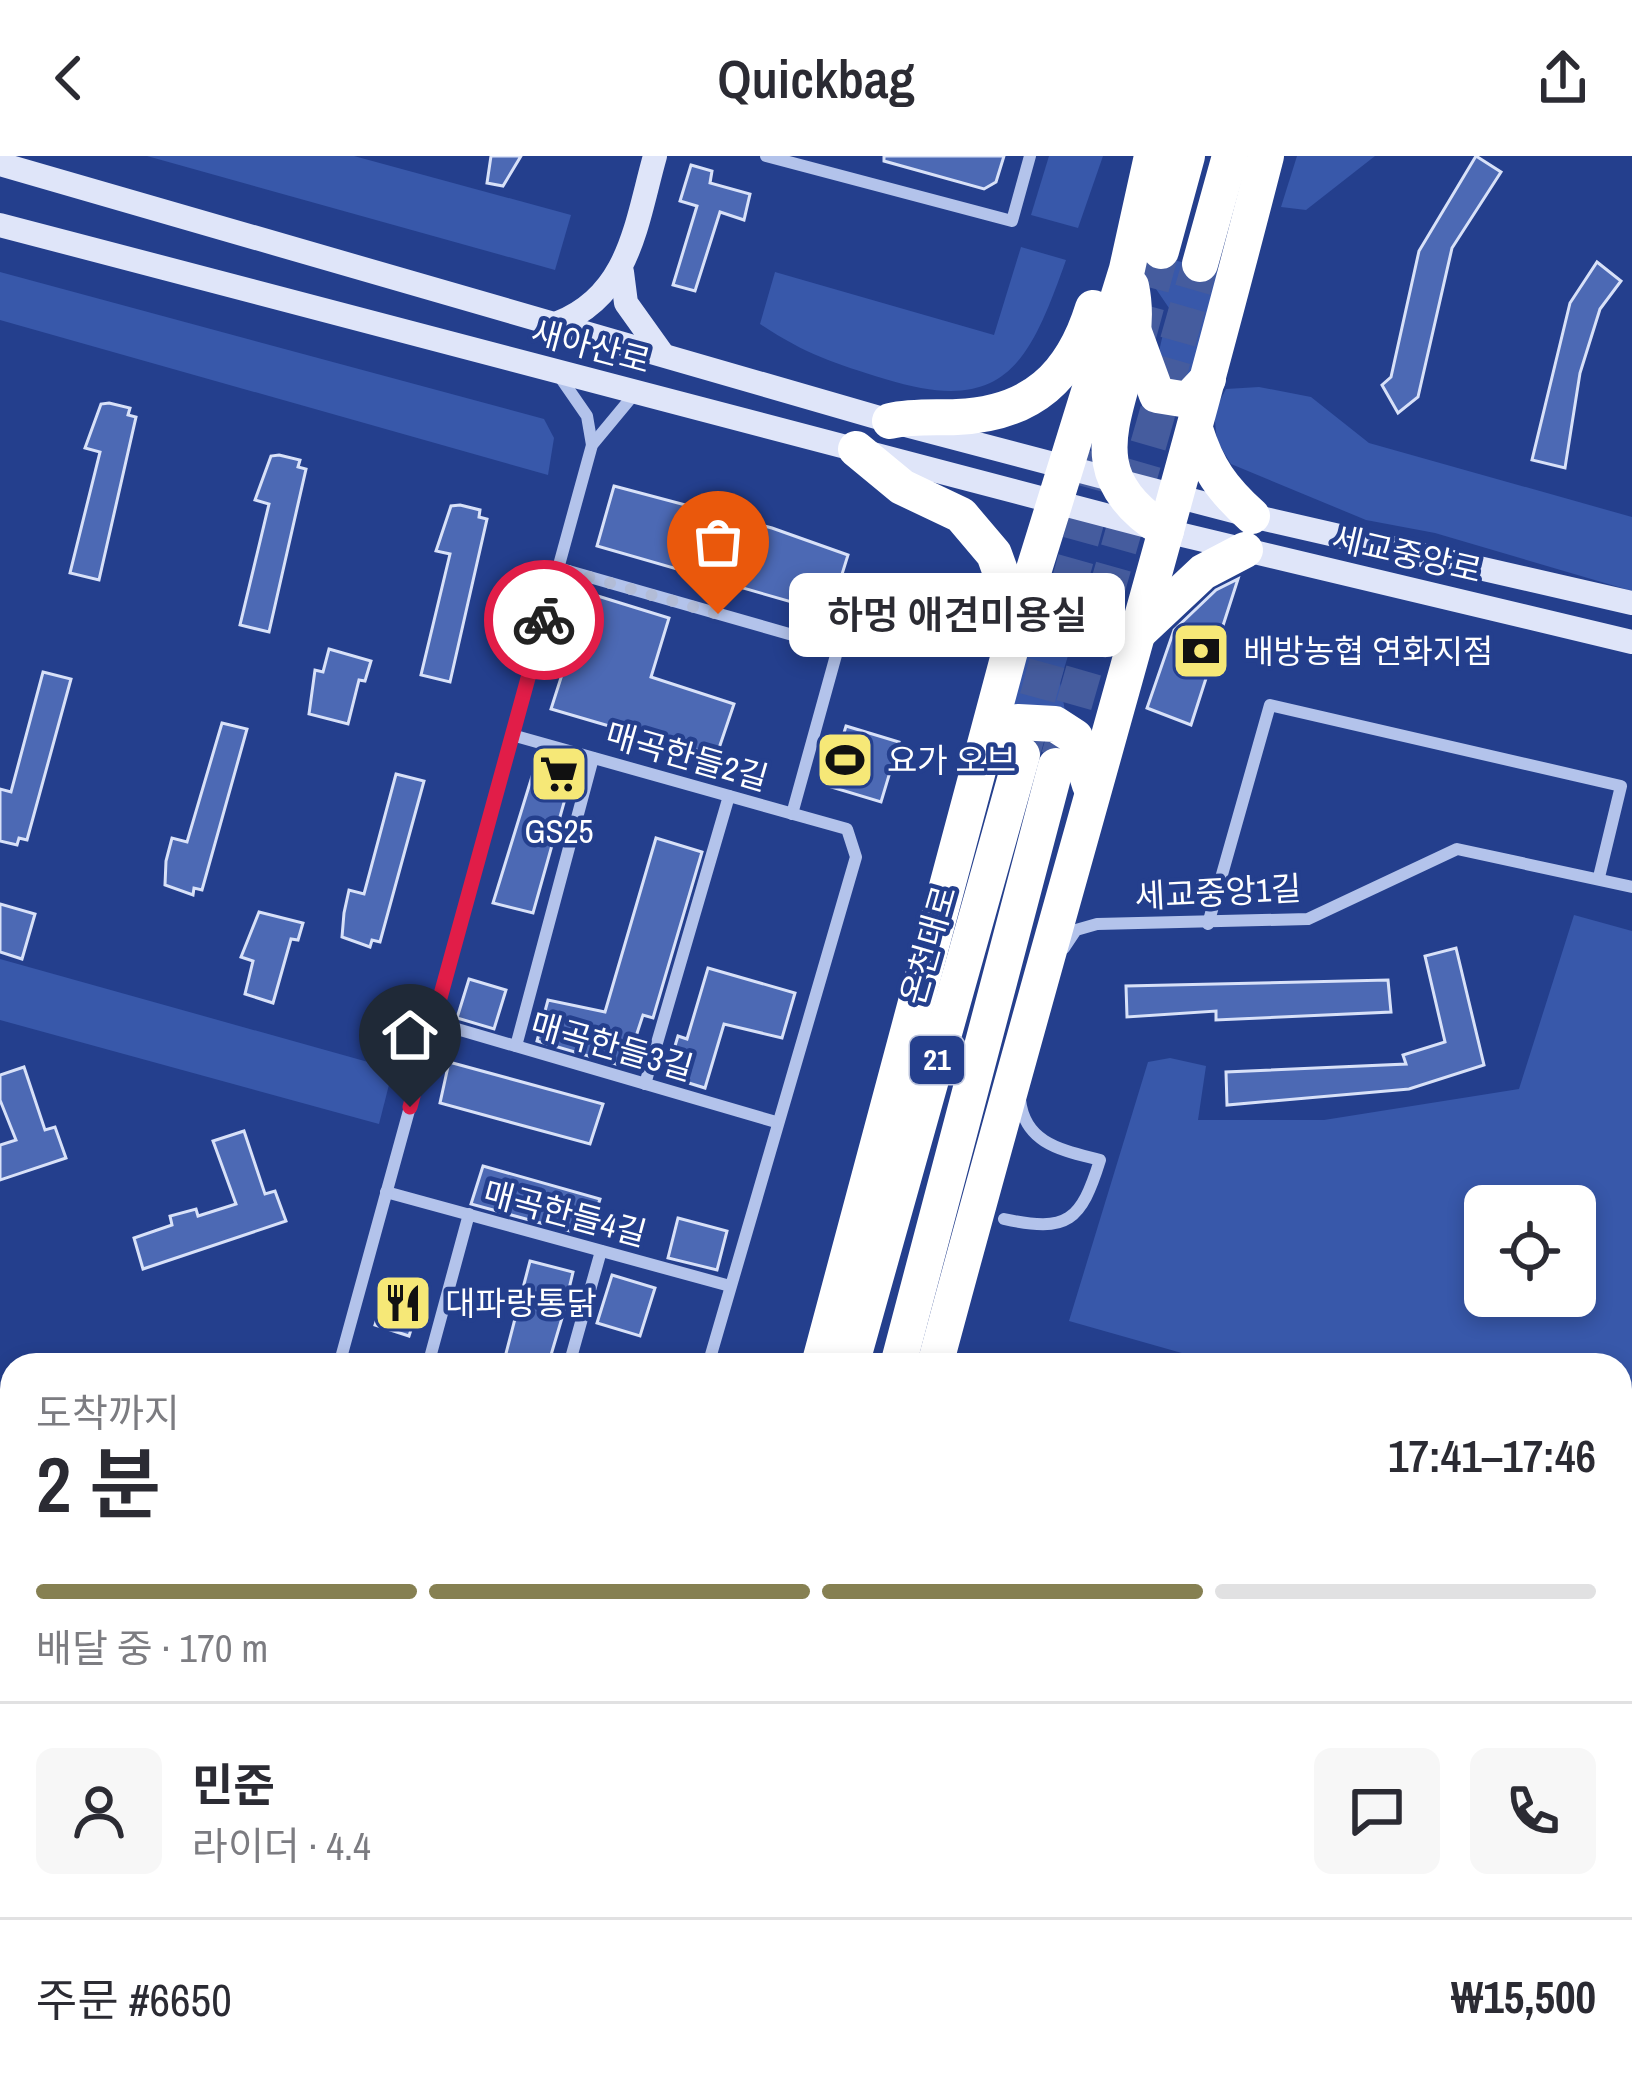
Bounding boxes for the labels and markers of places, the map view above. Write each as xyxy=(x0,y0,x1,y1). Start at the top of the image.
pin xyxy=(667,491,769,614)
callout: 하멍 애견미용실 xyxy=(790,572,1126,656)
bank icon: 배방농협 연화지점 xyxy=(1170,620,1232,682)
place label: 배방농협 연화지점 xyxy=(1243,629,1493,673)
sports icon: 요가 오브 xyxy=(814,729,876,791)
place label: 요가 오브 xyxy=(887,738,1016,782)
supermarket icon: GS25 xyxy=(528,743,590,805)
place label: GS25 xyxy=(524,809,594,853)
pin xyxy=(359,984,461,1107)
restaurant icon: 대파랑통닭 xyxy=(372,1272,434,1334)
place label: 대파랑통닭 xyxy=(445,1281,597,1325)

